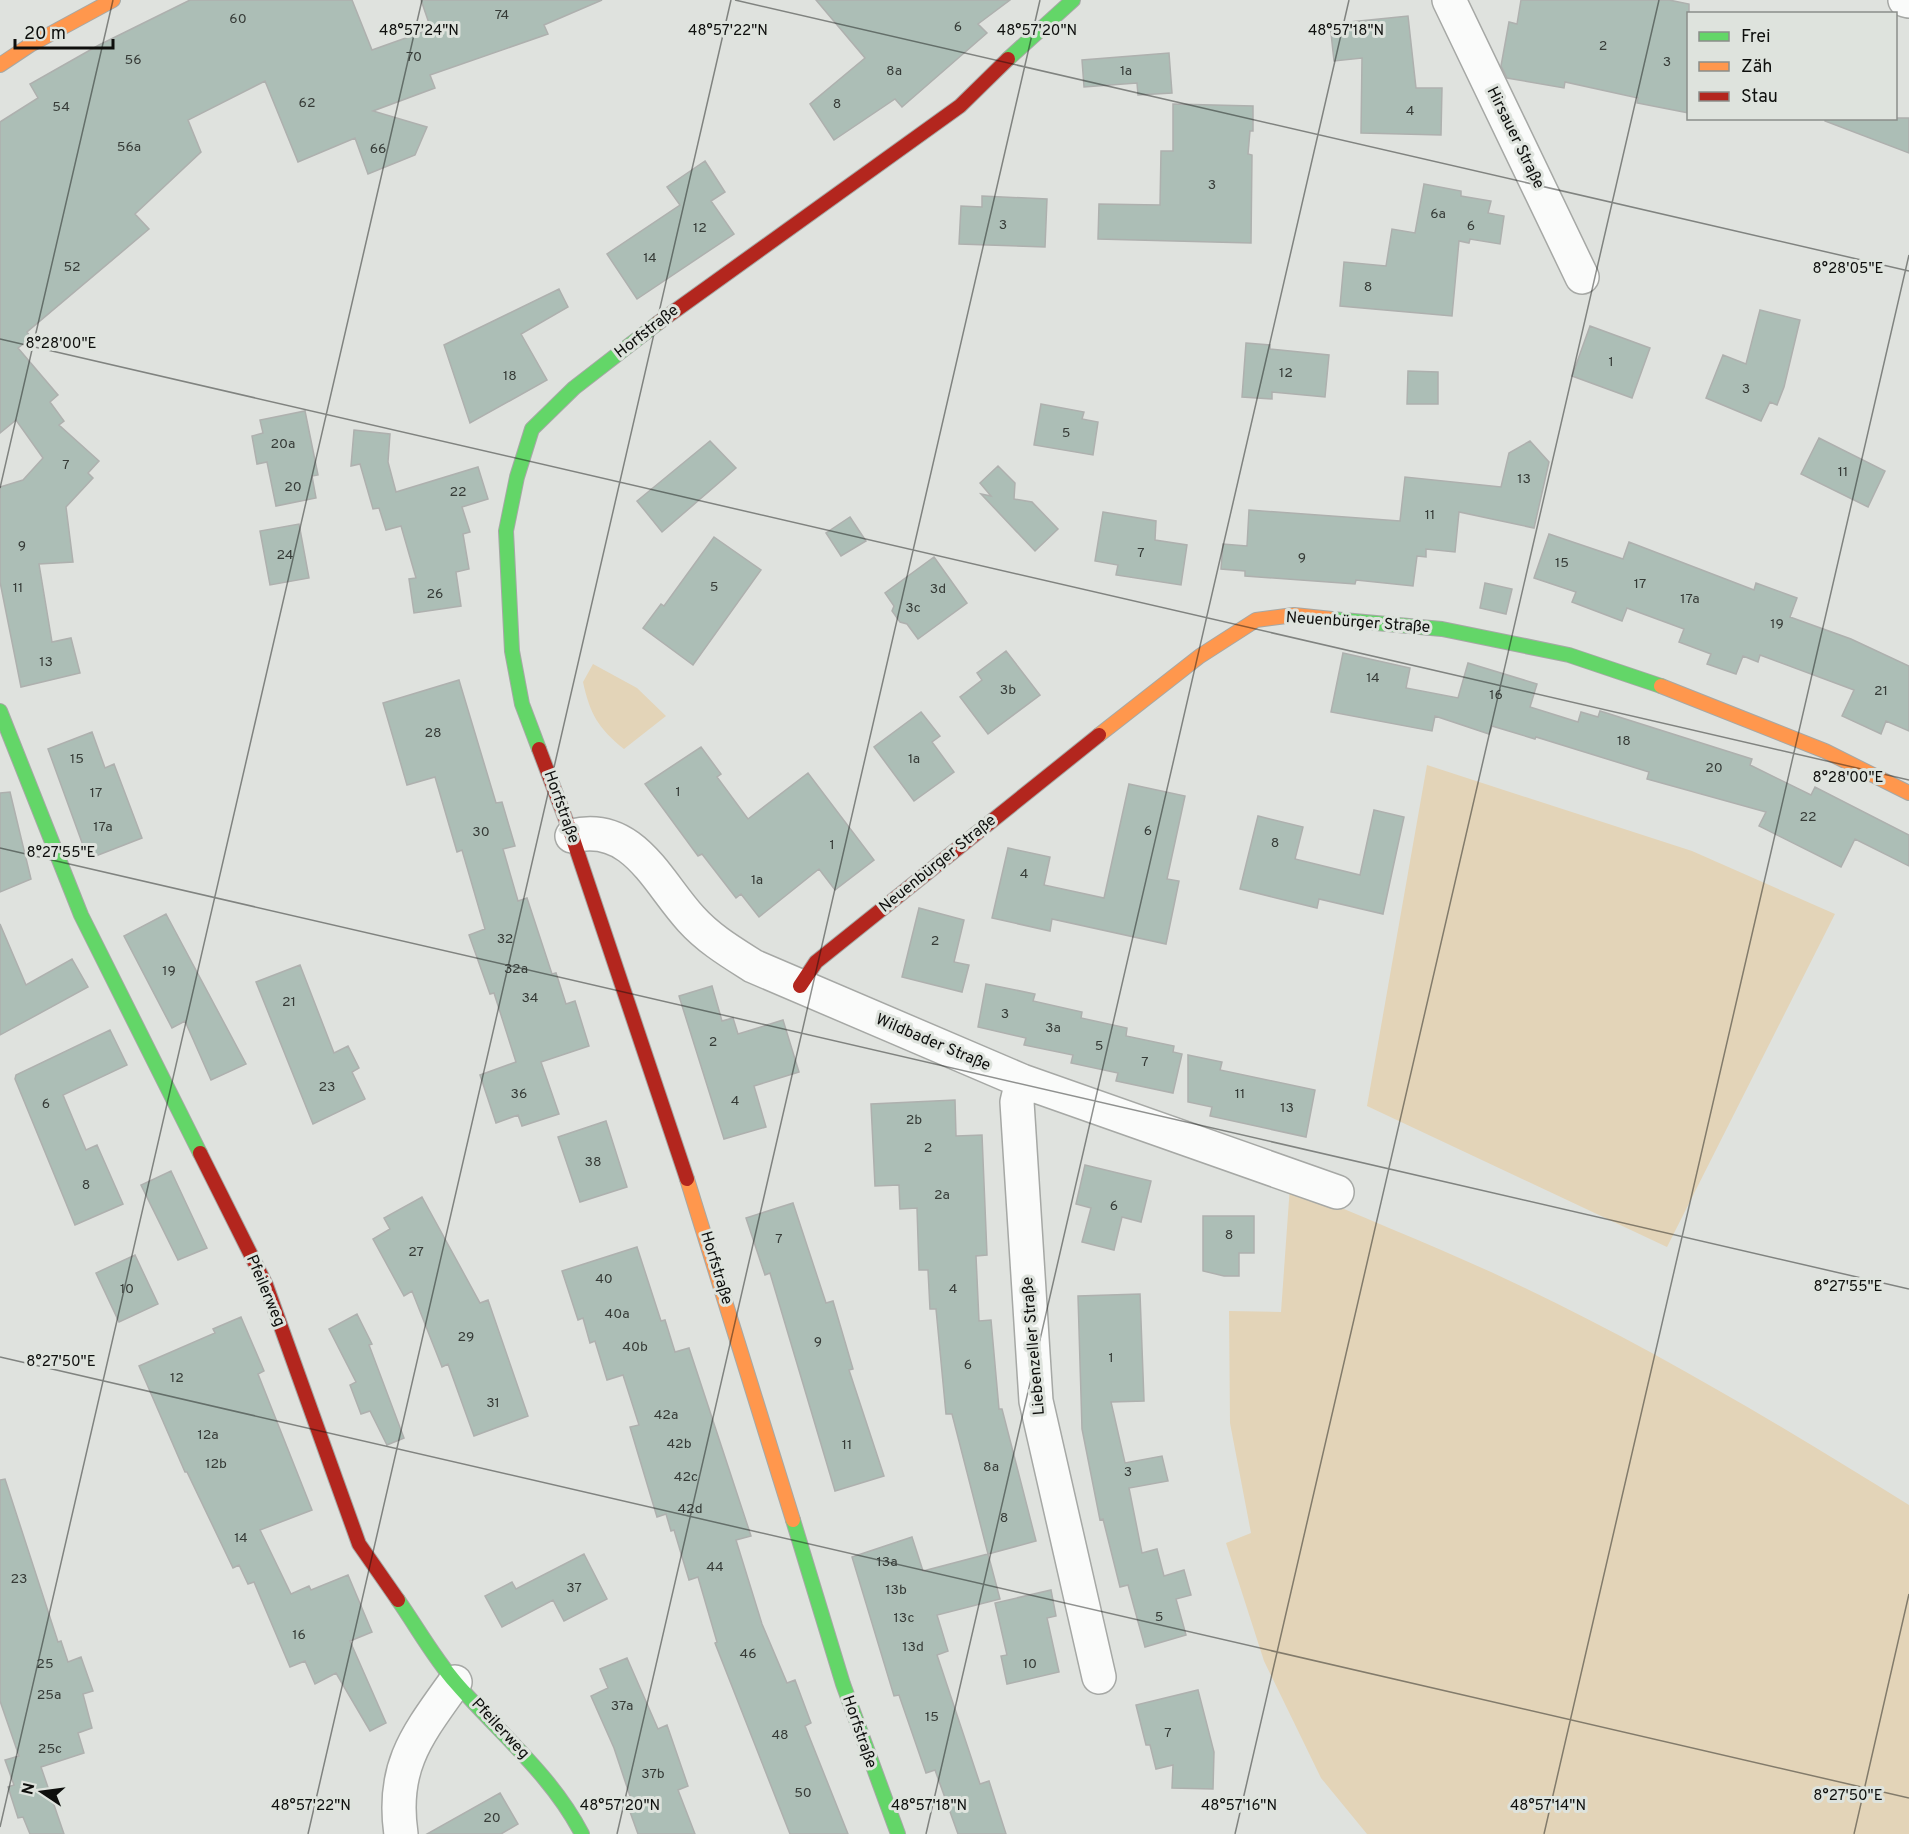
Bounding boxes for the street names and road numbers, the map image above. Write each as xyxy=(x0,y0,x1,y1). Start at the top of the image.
street label: Hirsauer Straße xyxy=(1482,84,1548,192)
street label: Horfstraße xyxy=(611,301,683,363)
street label: Neuenbürger Straße xyxy=(1285,608,1431,638)
street label: Horfstraße xyxy=(539,768,583,846)
street label: Neuenbürger Straße xyxy=(875,811,1001,917)
street label: Wildbader Straße xyxy=(873,1010,993,1076)
street label: Horfstraße xyxy=(695,1229,737,1307)
street label: Pfeilerweg xyxy=(241,1252,289,1330)
street label: Liebenzeller Straße xyxy=(1018,1276,1050,1416)
street label: Horfstraße xyxy=(837,1693,881,1771)
street label: Pfeilerweg xyxy=(467,1694,533,1764)

